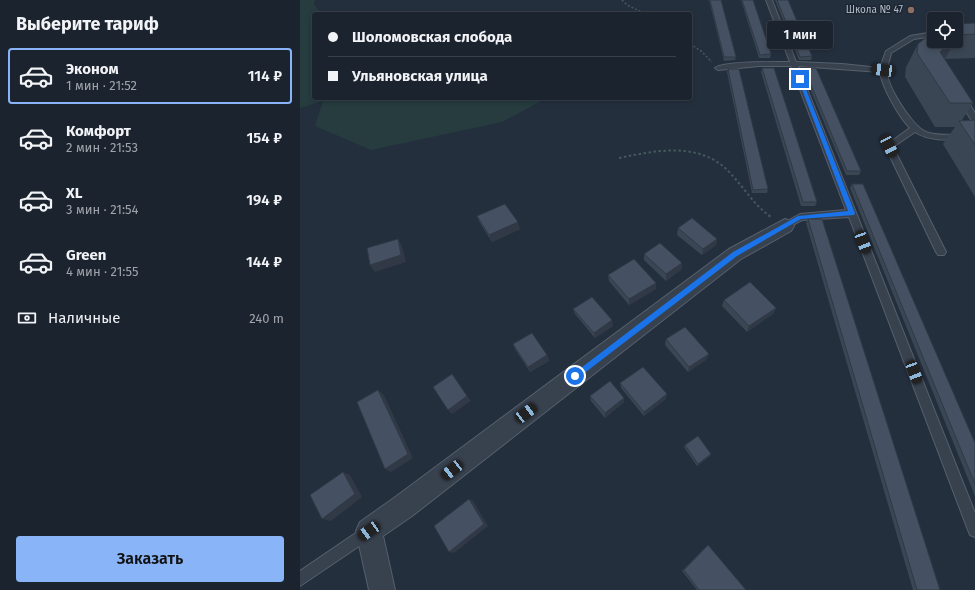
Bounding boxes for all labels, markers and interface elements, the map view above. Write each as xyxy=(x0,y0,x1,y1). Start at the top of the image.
place label: Школа № 47 xyxy=(846,4,904,16)
marker: Школа № 47 xyxy=(906,5,916,15)
map controls xyxy=(927,12,963,48)
button: locate xyxy=(927,12,963,48)
text: Выберите тариф xyxy=(16,13,159,35)
callout: 1 мин xyxy=(767,21,833,49)
text: 1 мин xyxy=(783,27,817,42)
text: Шоломовская слобода xyxy=(352,28,512,46)
icon: car xyxy=(18,58,54,94)
text: Эконом xyxy=(66,60,119,78)
car xyxy=(870,63,896,77)
text: 114 ₽ xyxy=(248,67,282,85)
text: Ульяновская улица xyxy=(352,67,488,85)
route end xyxy=(791,70,809,88)
text: 1 мин · 21:52 xyxy=(66,78,137,93)
icon: car xyxy=(18,120,54,156)
text: Комфорт xyxy=(66,122,131,140)
text: 154 ₽ xyxy=(246,129,282,147)
car xyxy=(878,133,900,159)
text: 2 мин · 21:53 xyxy=(66,140,138,155)
icon: car xyxy=(18,182,54,218)
text: XL xyxy=(66,184,82,202)
text: 194 ₽ xyxy=(246,191,282,209)
text: 3 мин · 21:54 xyxy=(66,202,139,217)
car xyxy=(853,229,873,255)
icon: car xyxy=(18,244,54,280)
text: Green xyxy=(66,246,106,264)
text: 144 ₽ xyxy=(246,253,282,271)
text: 4 мин · 21:55 xyxy=(66,264,138,279)
icon: cash xyxy=(16,307,38,329)
text: Наличные xyxy=(48,309,120,327)
text: 240 m xyxy=(249,311,284,326)
car xyxy=(904,359,924,385)
route start xyxy=(566,367,584,385)
car xyxy=(513,401,539,425)
car xyxy=(439,458,465,482)
car xyxy=(356,519,382,543)
button: Заказать xyxy=(16,536,284,582)

